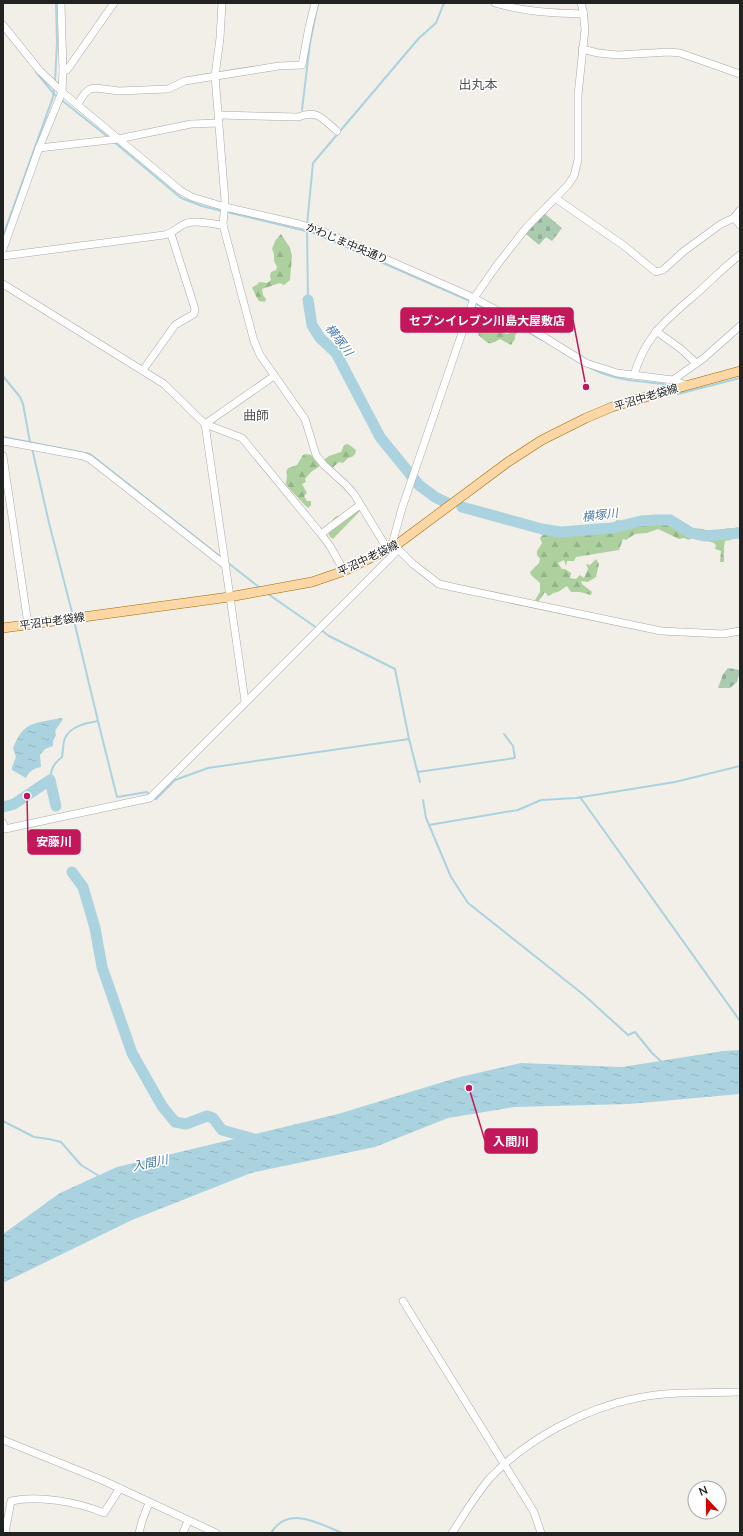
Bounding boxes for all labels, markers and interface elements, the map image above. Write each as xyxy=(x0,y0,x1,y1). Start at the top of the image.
district label: 出丸本 xyxy=(458,76,498,92)
street label: かわじま中央通り xyxy=(304,219,390,266)
callout: セブンイレブン川島大屋敷店 xyxy=(401,308,573,332)
text: セブンイレブン川島大屋敷店 xyxy=(409,313,565,328)
water label: 横塚川 xyxy=(323,321,357,360)
street label: 平沼中老袋線 xyxy=(612,381,679,412)
district label: 曲師 xyxy=(243,407,269,423)
water label: 横塚川 xyxy=(581,505,621,524)
street label: 平沼中老袋線 xyxy=(335,537,400,578)
street label: 平沼中老袋線 xyxy=(18,609,86,632)
callout: 安藤川 xyxy=(28,830,80,854)
text: 安藤川 xyxy=(36,834,72,849)
callout: 入間川 xyxy=(485,1129,537,1153)
text: 入間川 xyxy=(493,1134,529,1149)
water label: 入間川 xyxy=(131,1151,171,1174)
north arrow xyxy=(687,1480,727,1520)
text: N xyxy=(697,1483,709,1498)

